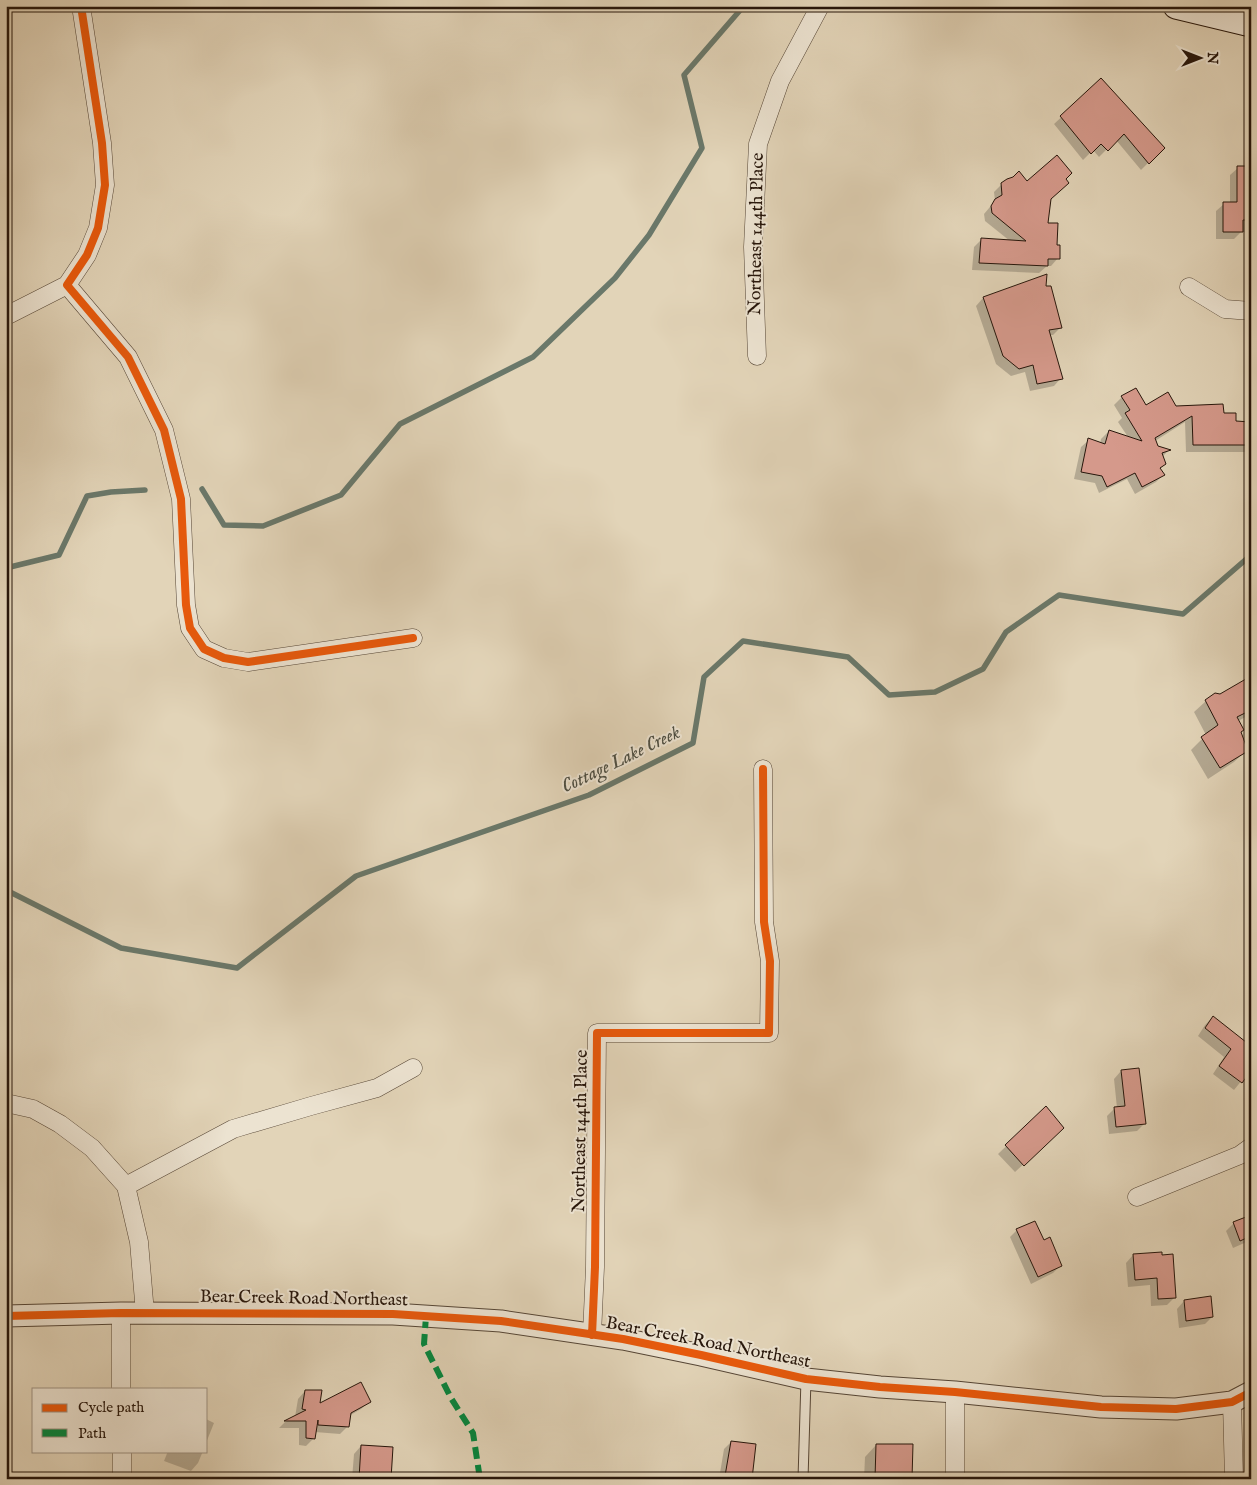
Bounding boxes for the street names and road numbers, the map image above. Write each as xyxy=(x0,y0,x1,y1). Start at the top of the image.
street label: Northeast 144th Place xyxy=(744,152,770,316)
street label: Northeast 144th Place xyxy=(568,1049,594,1213)
street label: Bear Creek Road Northeast xyxy=(200,1286,408,1312)
street label: Bear Creek Road Northeast xyxy=(604,1312,812,1374)

